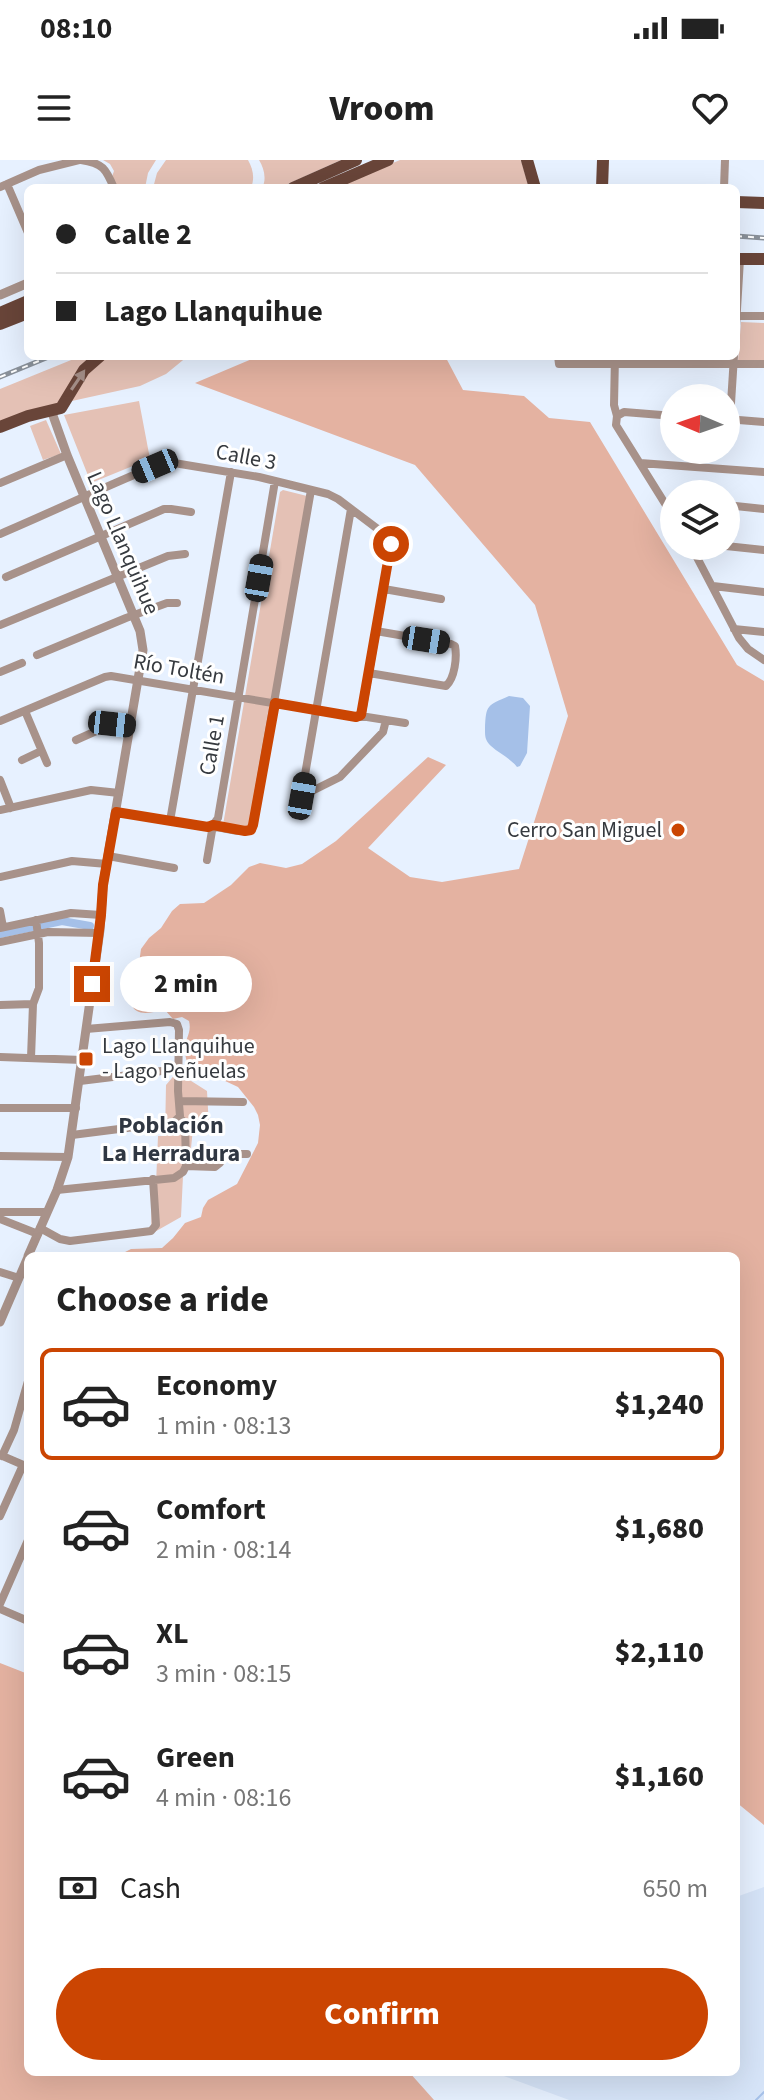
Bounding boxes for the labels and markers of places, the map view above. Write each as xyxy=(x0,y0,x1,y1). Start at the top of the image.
place label: Cerro San Miguel xyxy=(507,814,662,846)
marker: Cerro San Miguel xyxy=(669,821,687,839)
place label: Lago Llanquihue - Lago Peñuelas xyxy=(102,1030,255,1087)
marker: Lago Llanquihue - Lago Peñuelas xyxy=(77,1050,95,1068)

